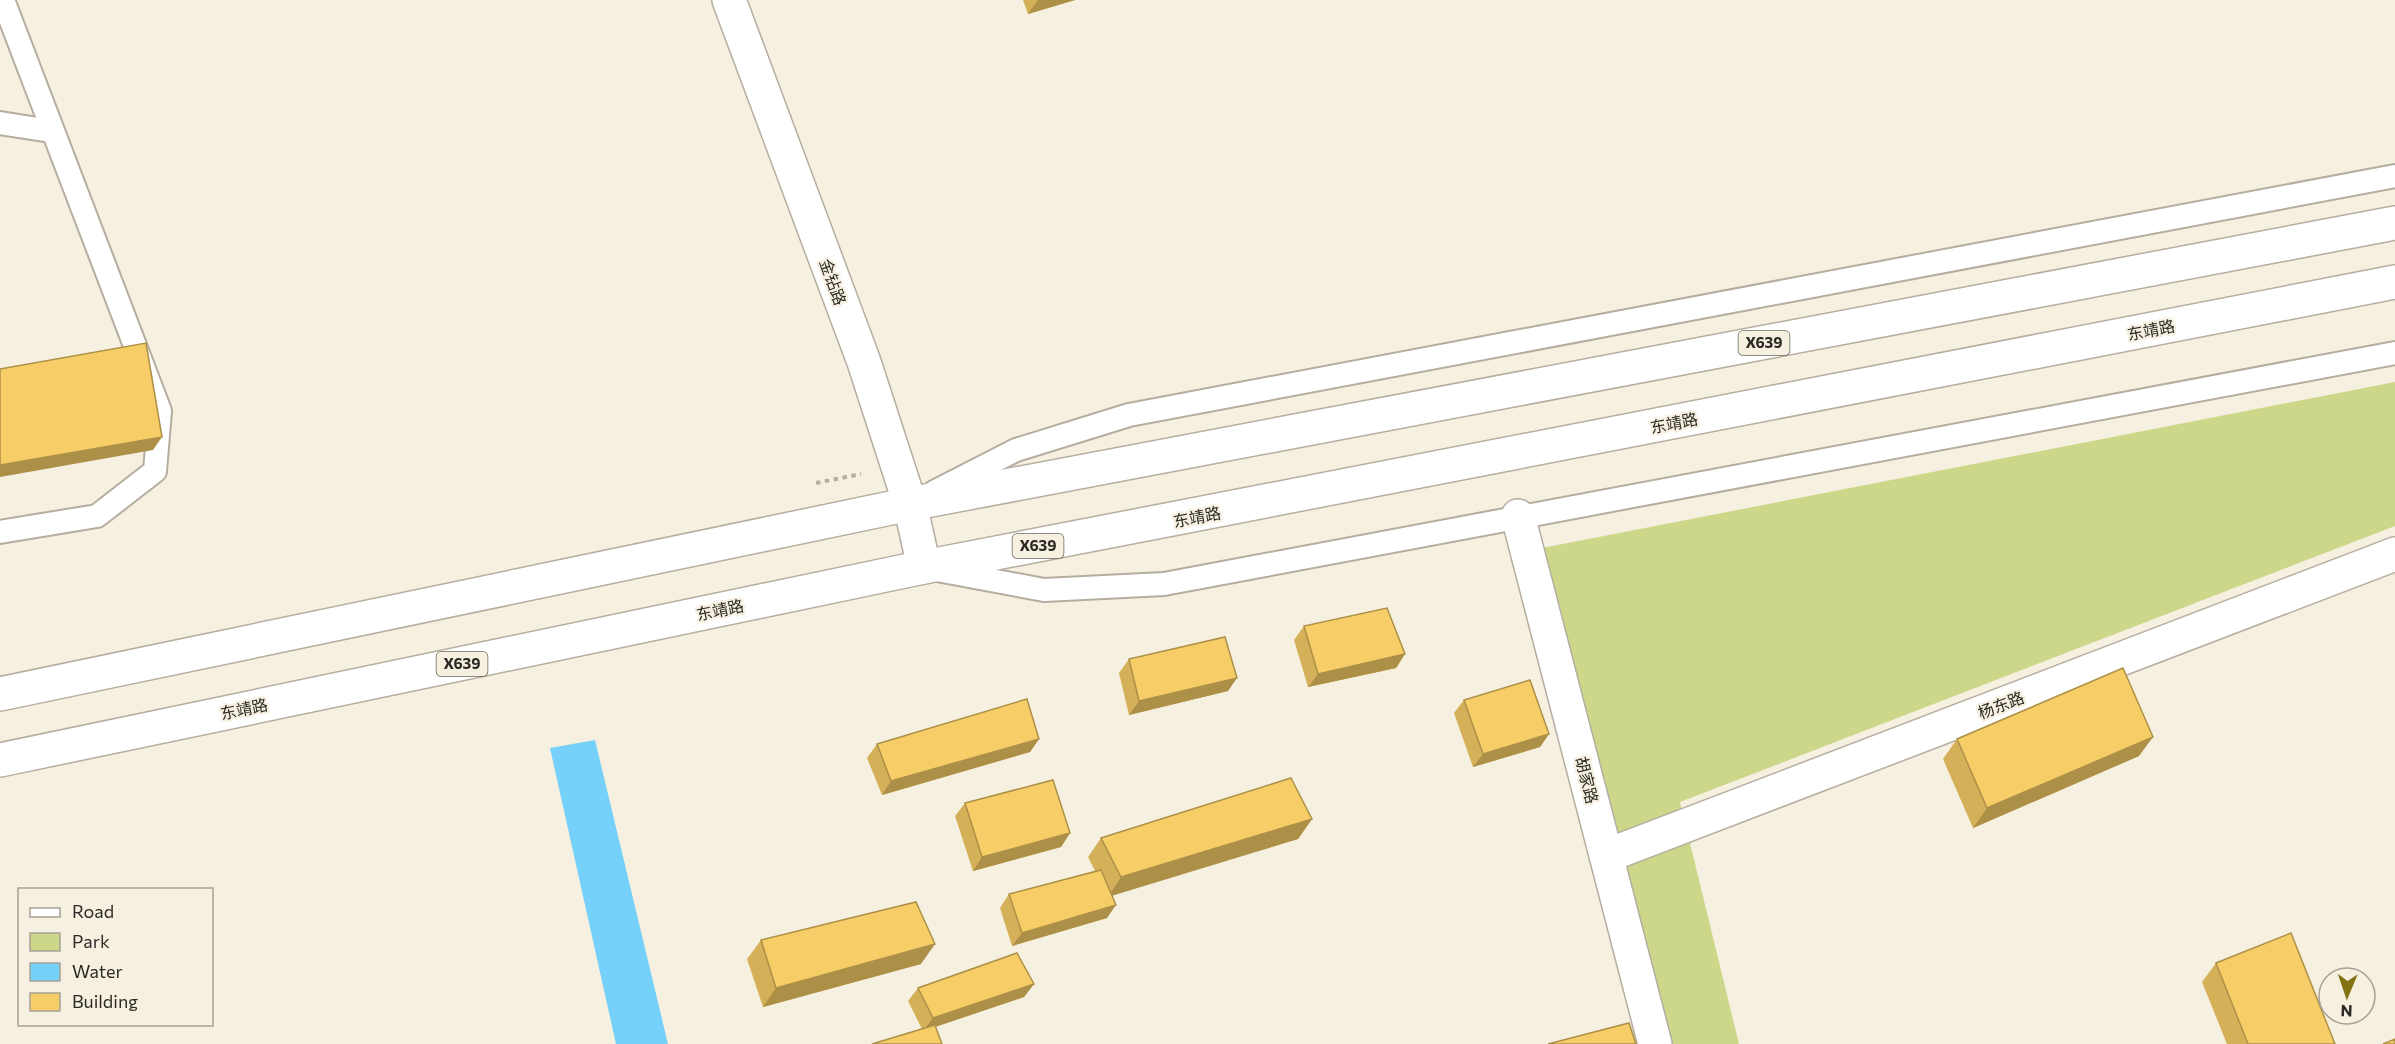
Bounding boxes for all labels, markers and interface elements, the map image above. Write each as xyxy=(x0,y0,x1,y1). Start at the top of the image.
street label: 金钻路 xyxy=(816,256,851,308)
street label: 东靖路 xyxy=(2126,316,2176,343)
road number: X639 xyxy=(1738,331,1790,355)
street label: 东靖路 xyxy=(1649,409,1699,436)
street label: 东靖路 xyxy=(1172,503,1222,530)
road number: X639 xyxy=(1012,534,1064,558)
street label: 东靖路 xyxy=(694,595,745,624)
road number: X639 xyxy=(436,652,488,676)
street label: 杨东路 xyxy=(1975,687,2027,722)
street label: 东靖路 xyxy=(218,694,269,723)
street label: 胡家路 xyxy=(1572,754,1603,805)
legend xyxy=(18,888,213,1026)
text: Road xyxy=(72,900,114,922)
text: Park xyxy=(72,930,110,952)
text: Water xyxy=(72,960,123,982)
north arrow xyxy=(2317,966,2377,1026)
text: Building xyxy=(72,990,138,1012)
text: N xyxy=(2340,1002,2353,1021)

